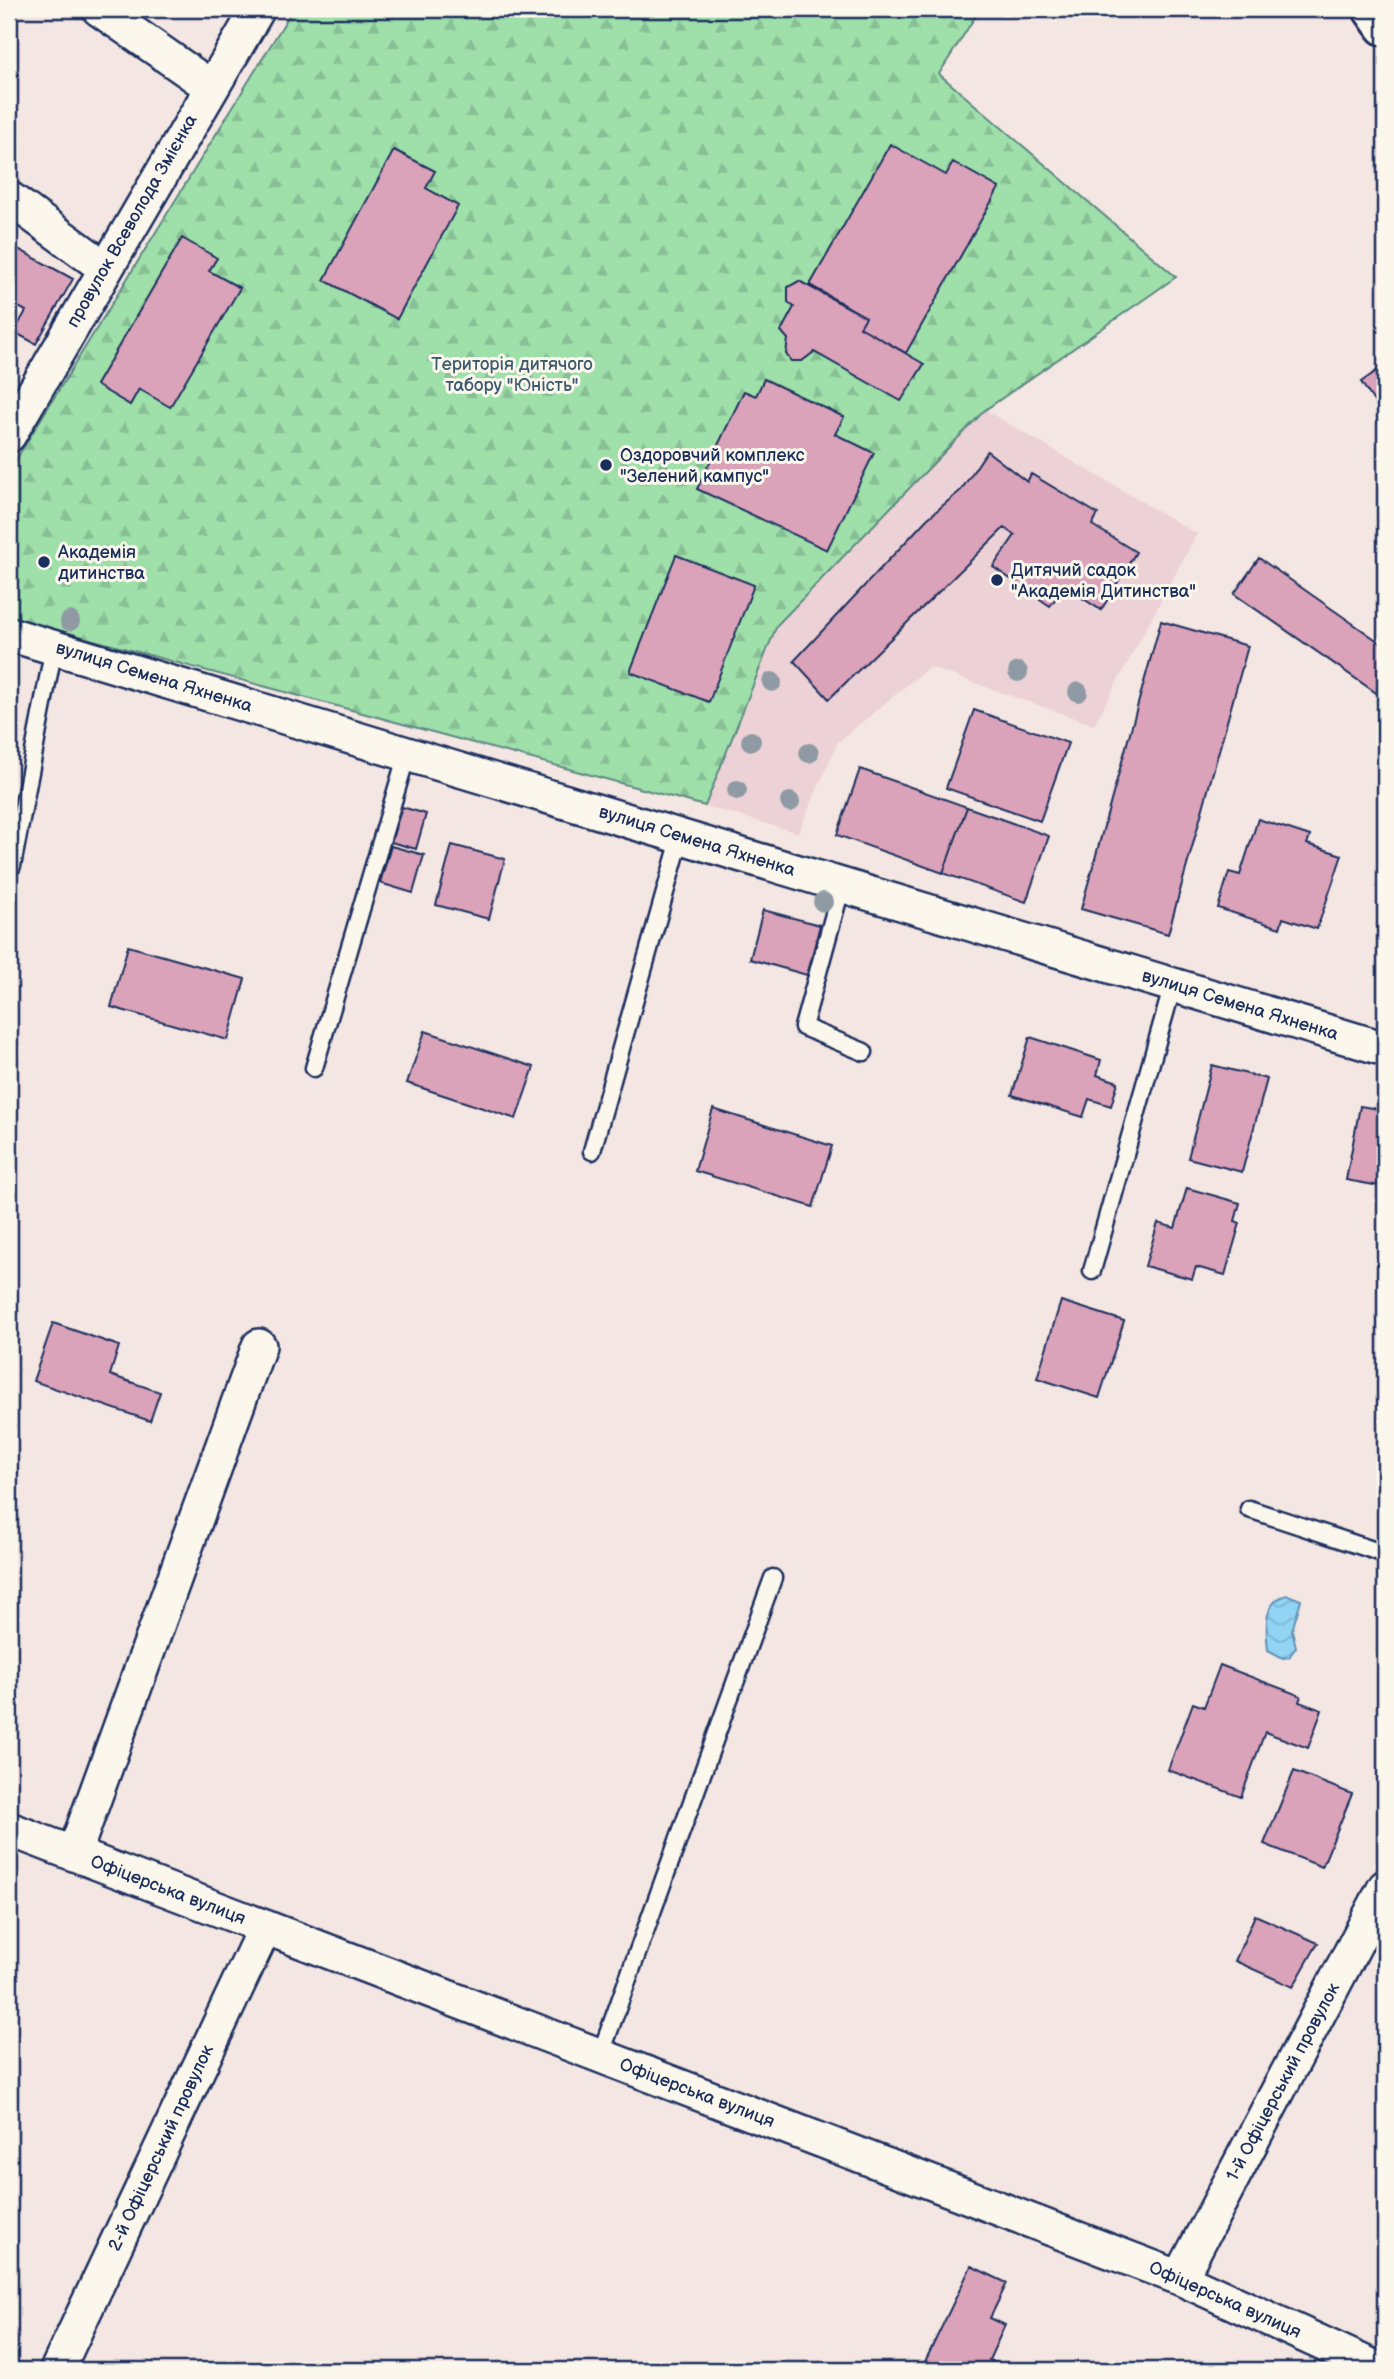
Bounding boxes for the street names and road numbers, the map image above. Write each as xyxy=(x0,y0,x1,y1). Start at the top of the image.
street label: провулок Всеволода Змієнка xyxy=(62,110,202,331)
street label: вулиця Семена Яхненка xyxy=(53,637,255,717)
street label: вулиця Семена Яхненка xyxy=(596,801,798,881)
street label: вулиця Семена Яхненка xyxy=(1139,965,1341,1045)
street label: Офіцерська вулиця xyxy=(88,1851,248,1929)
street label: 1-й Офіцерський провулок xyxy=(1222,1979,1344,2185)
street label: 2-й Офіцерський провулок xyxy=(104,2041,218,2254)
street label: Офіцерська вулиця xyxy=(617,2054,777,2132)
street label: Офіцерська вулиця xyxy=(1146,2257,1304,2343)

